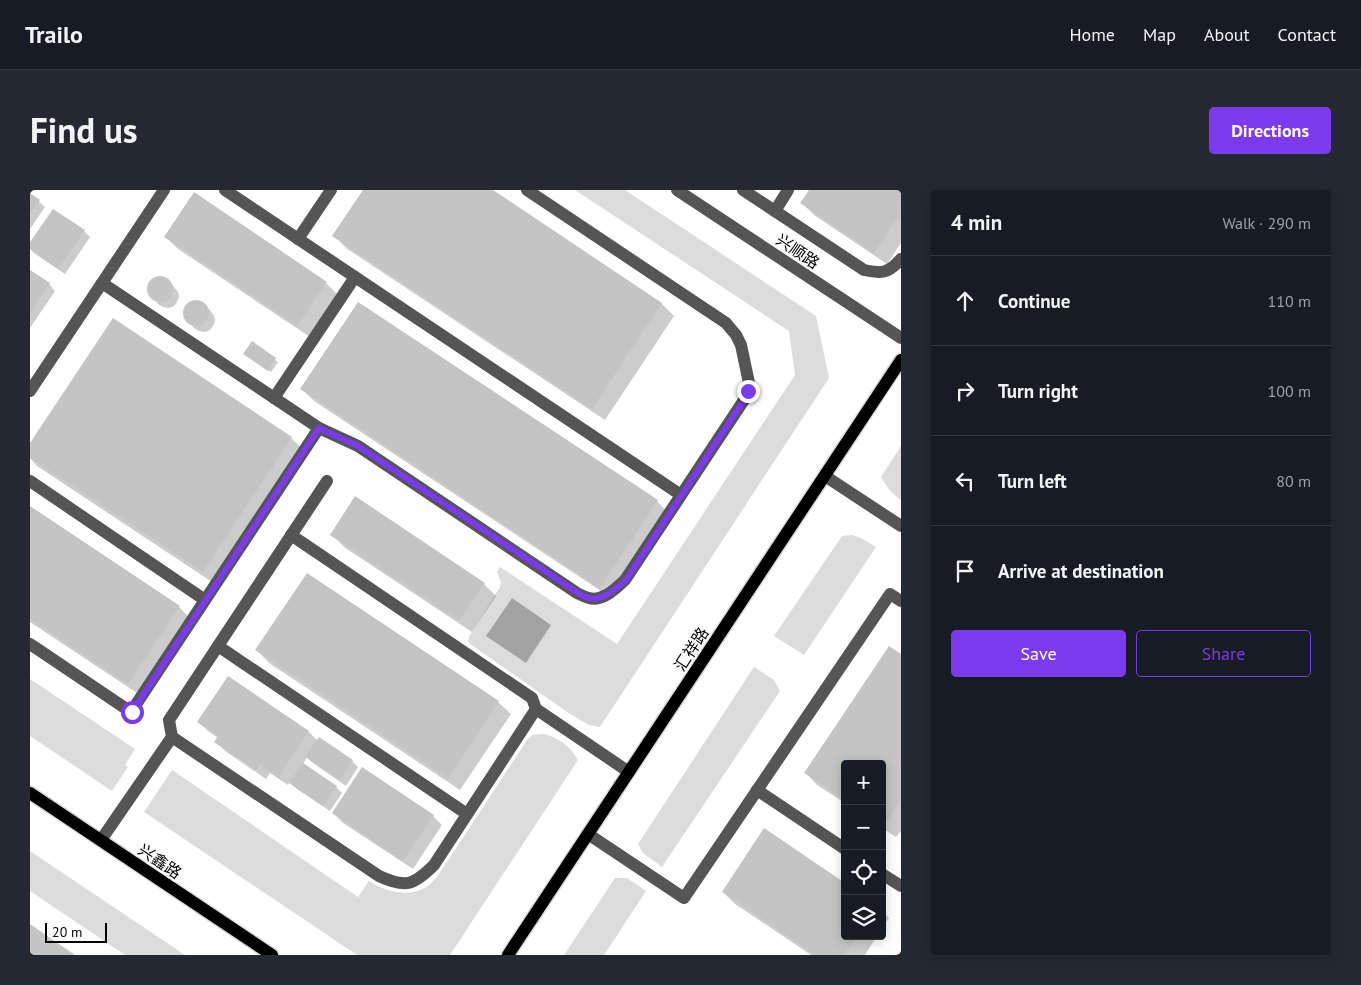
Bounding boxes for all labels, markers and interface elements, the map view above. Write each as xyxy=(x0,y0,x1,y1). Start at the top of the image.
text: Trailo xyxy=(25,19,83,50)
text: Home xyxy=(1069,23,1115,46)
text: Map xyxy=(1143,23,1176,46)
text: About xyxy=(1204,23,1250,46)
text: Contact xyxy=(1278,23,1336,46)
text: Find us xyxy=(30,107,138,153)
button: Directions xyxy=(1209,107,1331,154)
text: 4 min xyxy=(951,209,1002,236)
text: Walk · 290 m xyxy=(1222,213,1311,233)
street label: 兴顺路 xyxy=(773,229,823,273)
icon: ahead xyxy=(951,287,979,315)
text: Continue xyxy=(998,289,1070,313)
text: 110 m xyxy=(1268,291,1311,311)
icon: right xyxy=(951,377,979,405)
text: Turn right xyxy=(998,379,1078,403)
route end xyxy=(737,380,760,403)
text: 100 m xyxy=(1268,381,1311,401)
icon: left xyxy=(951,467,979,495)
text: Turn left xyxy=(998,469,1067,493)
text: 80 m xyxy=(1276,471,1311,491)
icon: arrive xyxy=(951,557,979,585)
text: Arrive at destination xyxy=(998,559,1164,583)
street label: 汇祥路 xyxy=(670,623,712,675)
button: Save xyxy=(951,630,1126,677)
button: Share xyxy=(1136,630,1311,677)
route start xyxy=(121,701,144,724)
map controls xyxy=(841,760,886,940)
button: + xyxy=(841,760,886,805)
button: − xyxy=(841,805,886,850)
street label: 兴鑫路 xyxy=(135,839,185,883)
button: locate xyxy=(841,850,886,895)
button: layers xyxy=(841,895,886,940)
scale bar xyxy=(45,920,108,943)
text: 20 m xyxy=(52,923,82,941)

